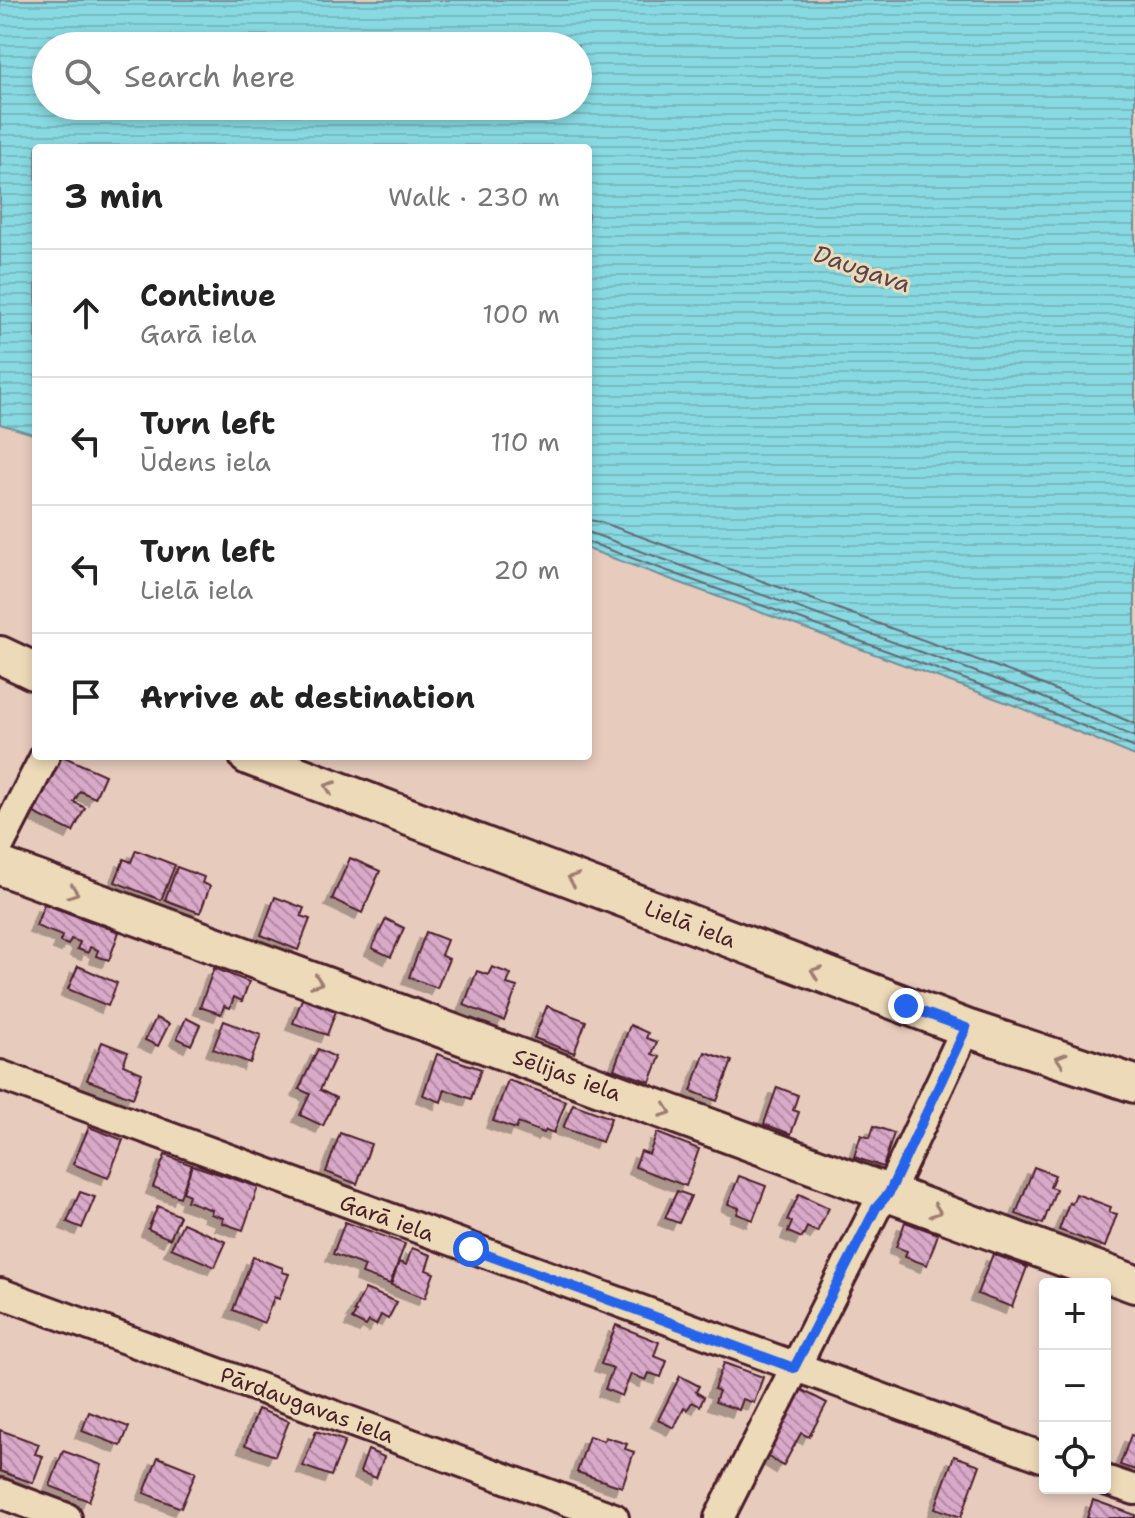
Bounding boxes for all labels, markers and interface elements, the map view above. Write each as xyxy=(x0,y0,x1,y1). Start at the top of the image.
search box xyxy=(32,32,592,120)
icon: search xyxy=(60,54,104,98)
text: Search here xyxy=(124,56,295,97)
text: 3 min xyxy=(64,173,163,219)
text: Walk · 230 m xyxy=(388,179,560,214)
water label: Daugava xyxy=(809,237,915,301)
text: Continue xyxy=(140,275,276,316)
icon: ahead xyxy=(64,291,108,335)
text: 100 m xyxy=(482,296,560,331)
text: Garā iela xyxy=(140,316,256,351)
text: Turn left xyxy=(140,403,275,444)
icon: left xyxy=(64,419,108,463)
text: 110 m xyxy=(490,424,560,459)
text: Ūdens iela xyxy=(140,444,271,479)
text: Turn left xyxy=(140,531,275,572)
icon: left xyxy=(64,547,108,591)
text: 20 m xyxy=(493,552,560,587)
text: Lielā iela xyxy=(140,572,253,607)
icon: arrive xyxy=(64,675,108,719)
text: Arrive at destination xyxy=(140,677,475,718)
one-way arrow xyxy=(324,780,338,797)
one-way arrow xyxy=(567,872,581,889)
one-way arrow xyxy=(65,883,79,899)
street label: Lielā iela xyxy=(640,893,740,955)
one-way arrow xyxy=(810,965,824,981)
one-way arrow xyxy=(309,973,323,989)
route end xyxy=(888,988,924,1024)
street label: Sēlijas iela xyxy=(509,1042,626,1108)
one-way arrow xyxy=(1055,1053,1069,1069)
one-way arrow xyxy=(658,1101,672,1118)
street label: Garā iela xyxy=(336,1188,439,1249)
one-way arrow xyxy=(929,1201,943,1218)
route start xyxy=(453,1231,489,1267)
map controls xyxy=(1039,1278,1111,1494)
button: + xyxy=(1039,1278,1111,1350)
button: − xyxy=(1039,1350,1111,1422)
street label: Pārdaugavas iela xyxy=(216,1360,398,1450)
button: locate xyxy=(1039,1422,1111,1494)

